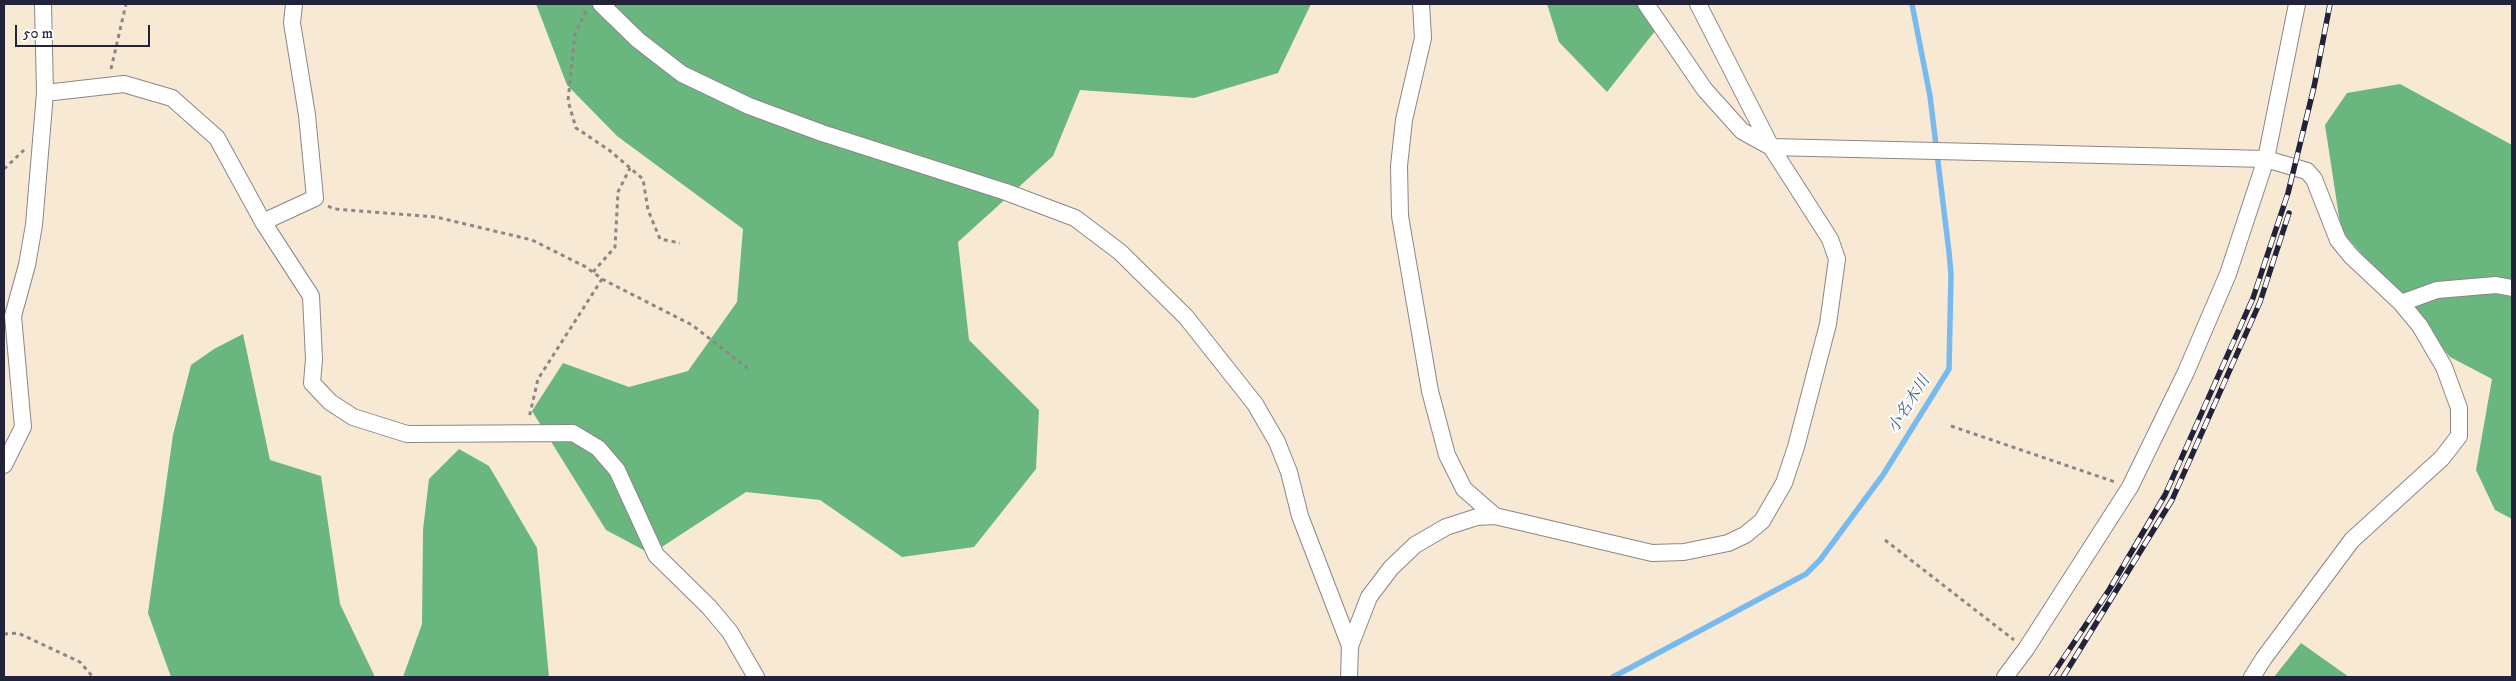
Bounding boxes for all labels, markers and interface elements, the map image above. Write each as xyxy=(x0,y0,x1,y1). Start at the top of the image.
scale bar xyxy=(18,15,152,47)
text: 50 m xyxy=(23,24,53,43)
water label: 小名木川 xyxy=(1885,373,1935,437)

